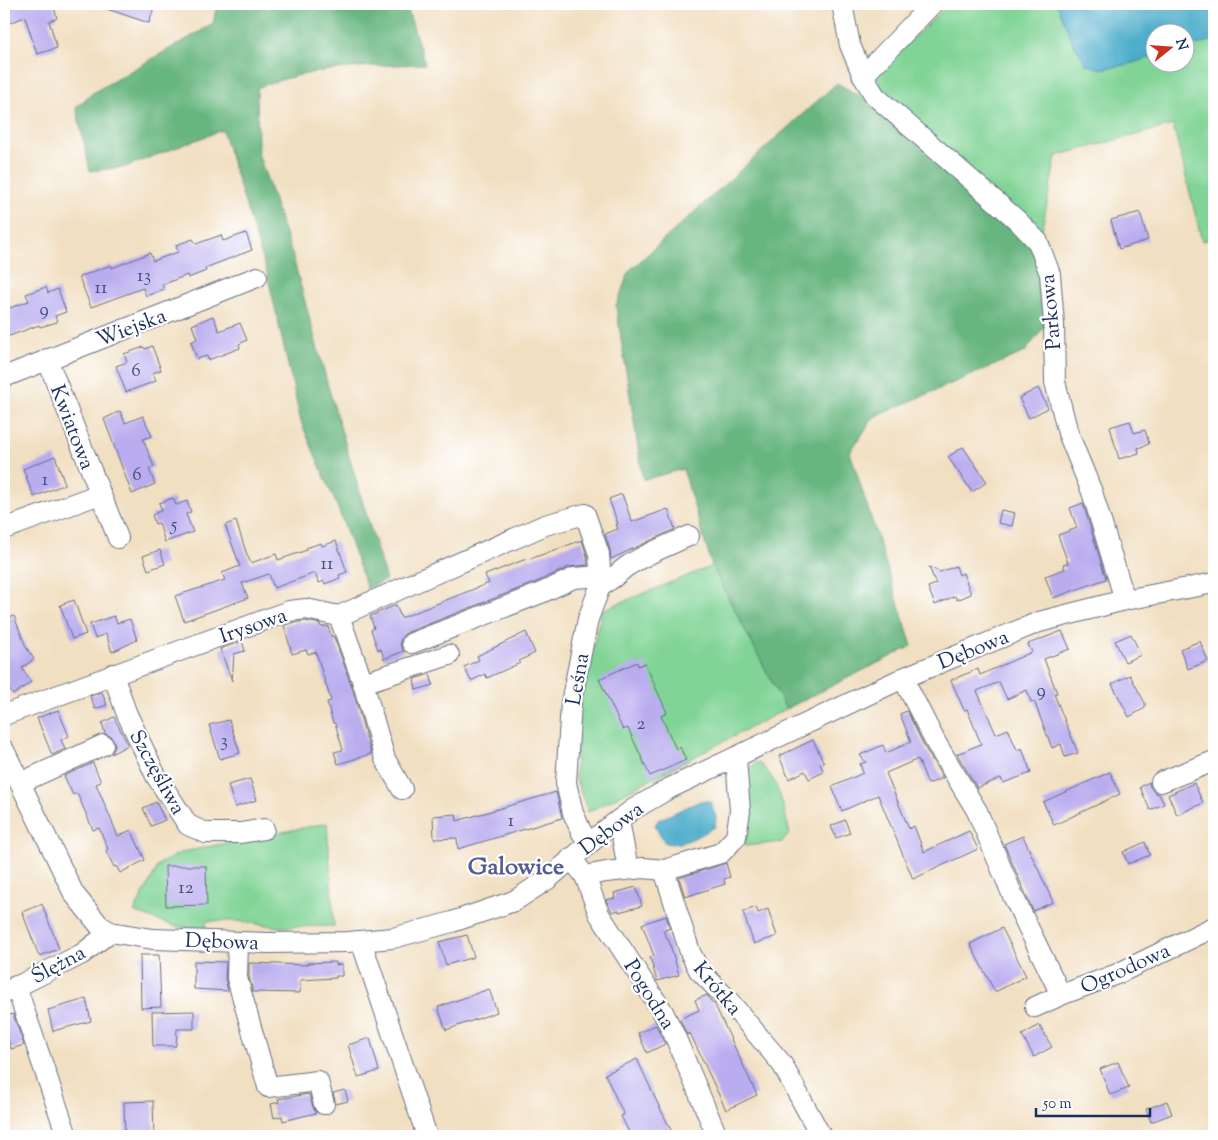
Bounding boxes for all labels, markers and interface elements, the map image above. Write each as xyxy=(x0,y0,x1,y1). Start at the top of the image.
north arrow xyxy=(1146,22,1196,72)
text: N xyxy=(1169,37,1192,53)
house number: 13 xyxy=(137,263,151,290)
street label: Parkowa xyxy=(1034,272,1070,351)
house number: 11 xyxy=(95,275,108,302)
house number: 9 xyxy=(39,297,49,324)
street label: Wiejska xyxy=(92,302,171,356)
house number: 6 xyxy=(131,358,141,385)
street label: Kwiatowa xyxy=(41,381,101,475)
house number: 6 xyxy=(132,462,142,489)
house number: 1 xyxy=(42,467,49,494)
house number: 5 xyxy=(170,512,178,539)
house number: 11 xyxy=(321,551,334,578)
street label: Irysowa xyxy=(216,601,292,652)
street label: Dębowa xyxy=(934,623,1014,679)
street label: Leśna xyxy=(560,650,598,708)
house number: 9 xyxy=(1036,678,1046,705)
house number: 2 xyxy=(637,711,646,738)
street label: Szczęśliwa xyxy=(121,725,192,821)
house number: 3 xyxy=(220,728,228,755)
street label: Dębowa xyxy=(574,795,651,864)
house number: 1 xyxy=(508,808,515,835)
district label: Galowice xyxy=(468,851,564,885)
house number: 12 xyxy=(178,875,194,902)
street label: Dębowa xyxy=(184,927,260,959)
street label: Ogrodowa xyxy=(1076,937,1176,1003)
street label: Ślężna xyxy=(26,939,92,993)
street label: Pogodna xyxy=(615,954,682,1036)
street label: Krótka xyxy=(685,956,748,1023)
scale bar xyxy=(1036,1085,1149,1117)
text: 50 m xyxy=(1042,1094,1072,1115)

